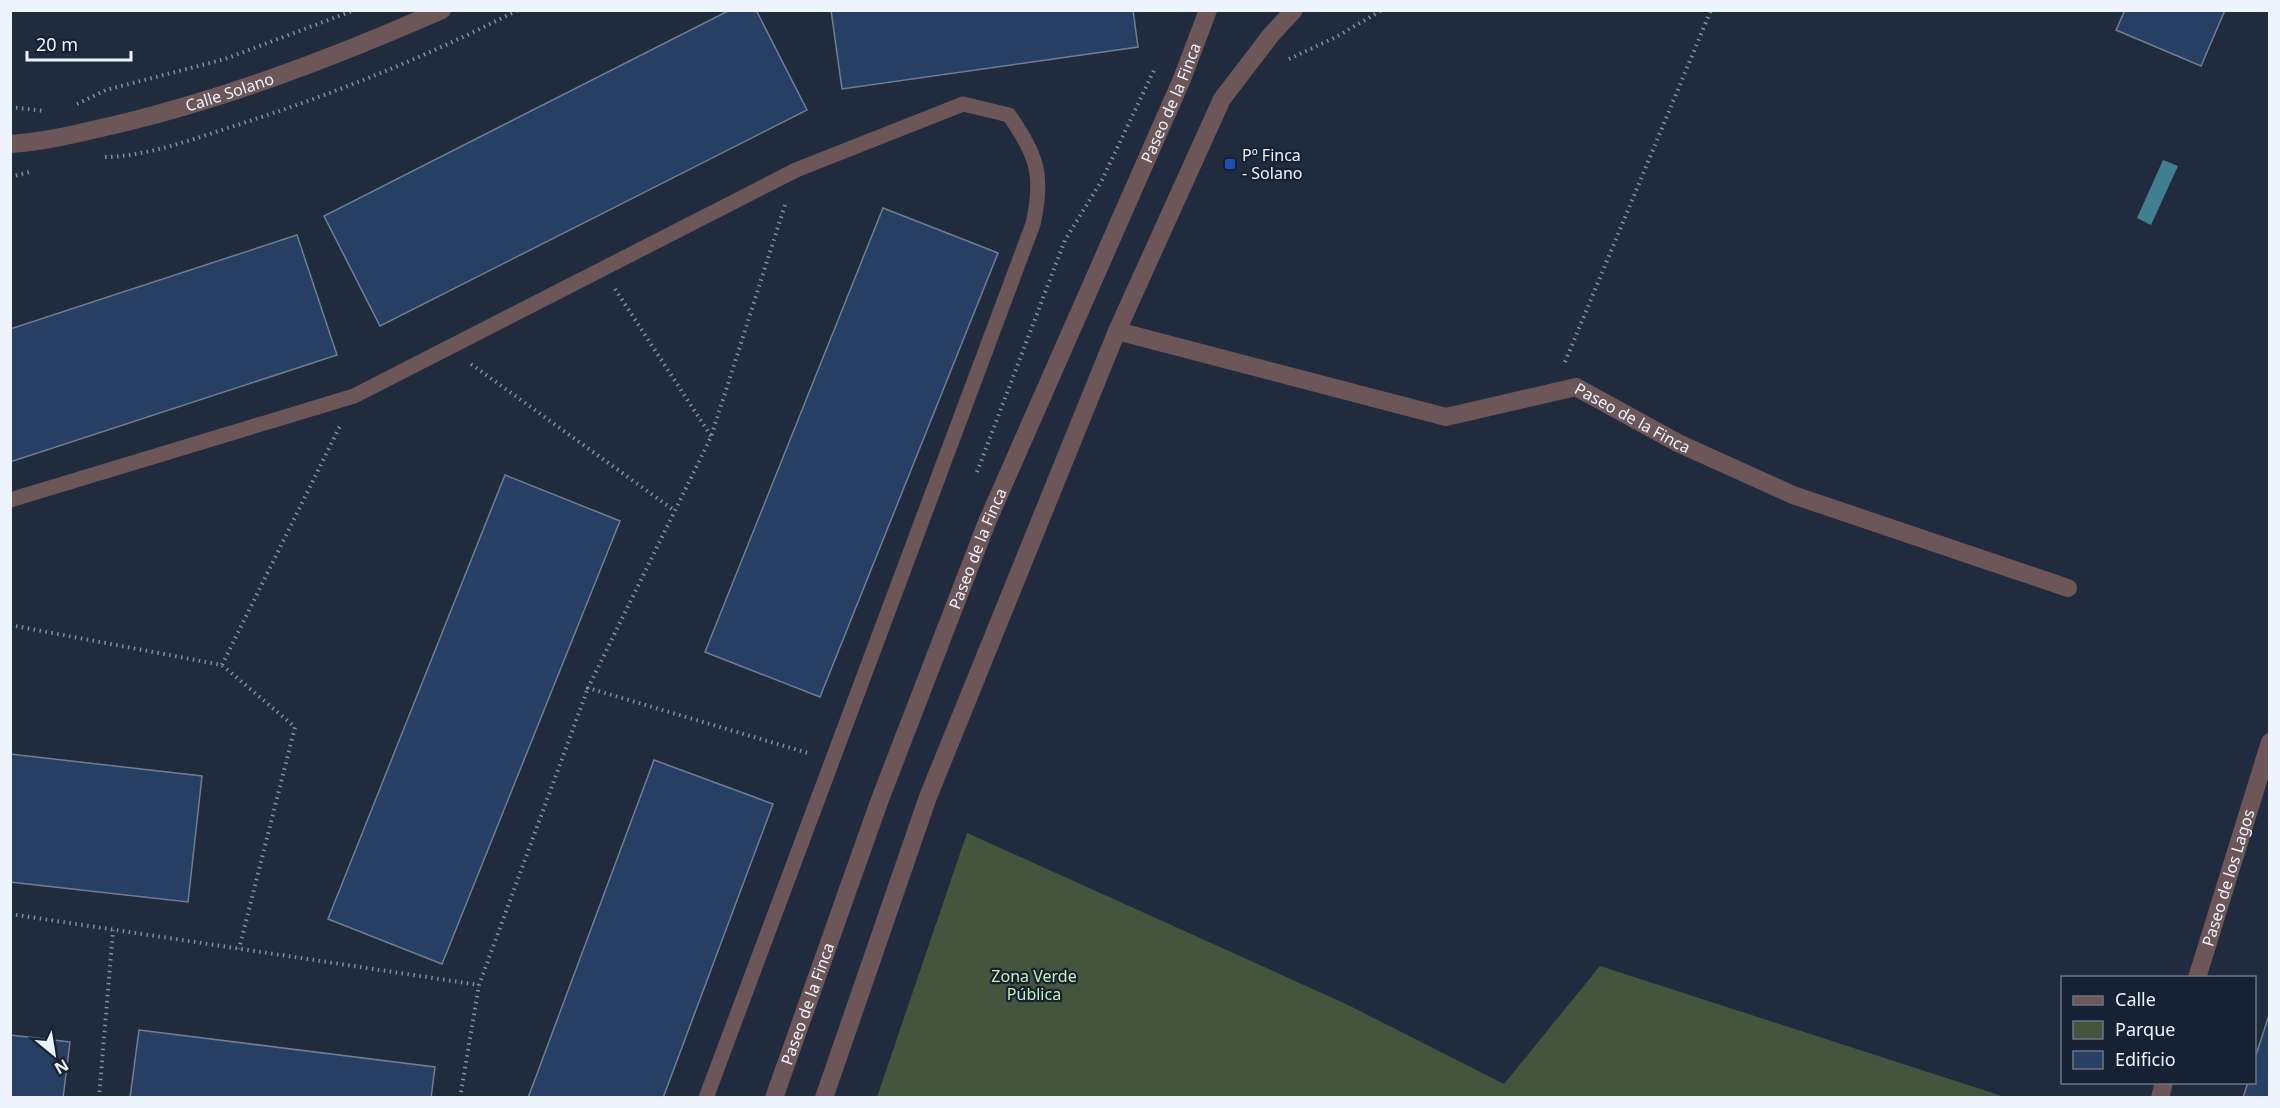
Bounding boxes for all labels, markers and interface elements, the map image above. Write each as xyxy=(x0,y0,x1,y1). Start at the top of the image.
scale bar xyxy=(27,24,130,62)
text: 20 m xyxy=(36,32,78,56)
street label: Paseo de la Finca xyxy=(1135,39,1206,166)
street label: Calle Solano xyxy=(183,67,277,117)
place label: Pº Finca - Solano xyxy=(1242,144,1302,184)
marker: Pº Finca - Solano xyxy=(1223,157,1237,171)
street label: Paseo de la Finca xyxy=(1571,377,1694,458)
street label: Paseo de la Finca xyxy=(943,485,1012,612)
street label: Paseo de los Lagos xyxy=(2196,806,2260,949)
street label: Paseo de la Finca xyxy=(776,939,839,1068)
park label: Zona Verde Pública xyxy=(991,965,1077,1005)
legend xyxy=(2061,976,2256,1084)
text: Calle xyxy=(2115,987,2156,1011)
text: Parque xyxy=(2115,1017,2175,1041)
north arrow xyxy=(24,1024,84,1084)
text: Edificio xyxy=(2115,1047,2176,1071)
text: N xyxy=(50,1054,73,1080)

